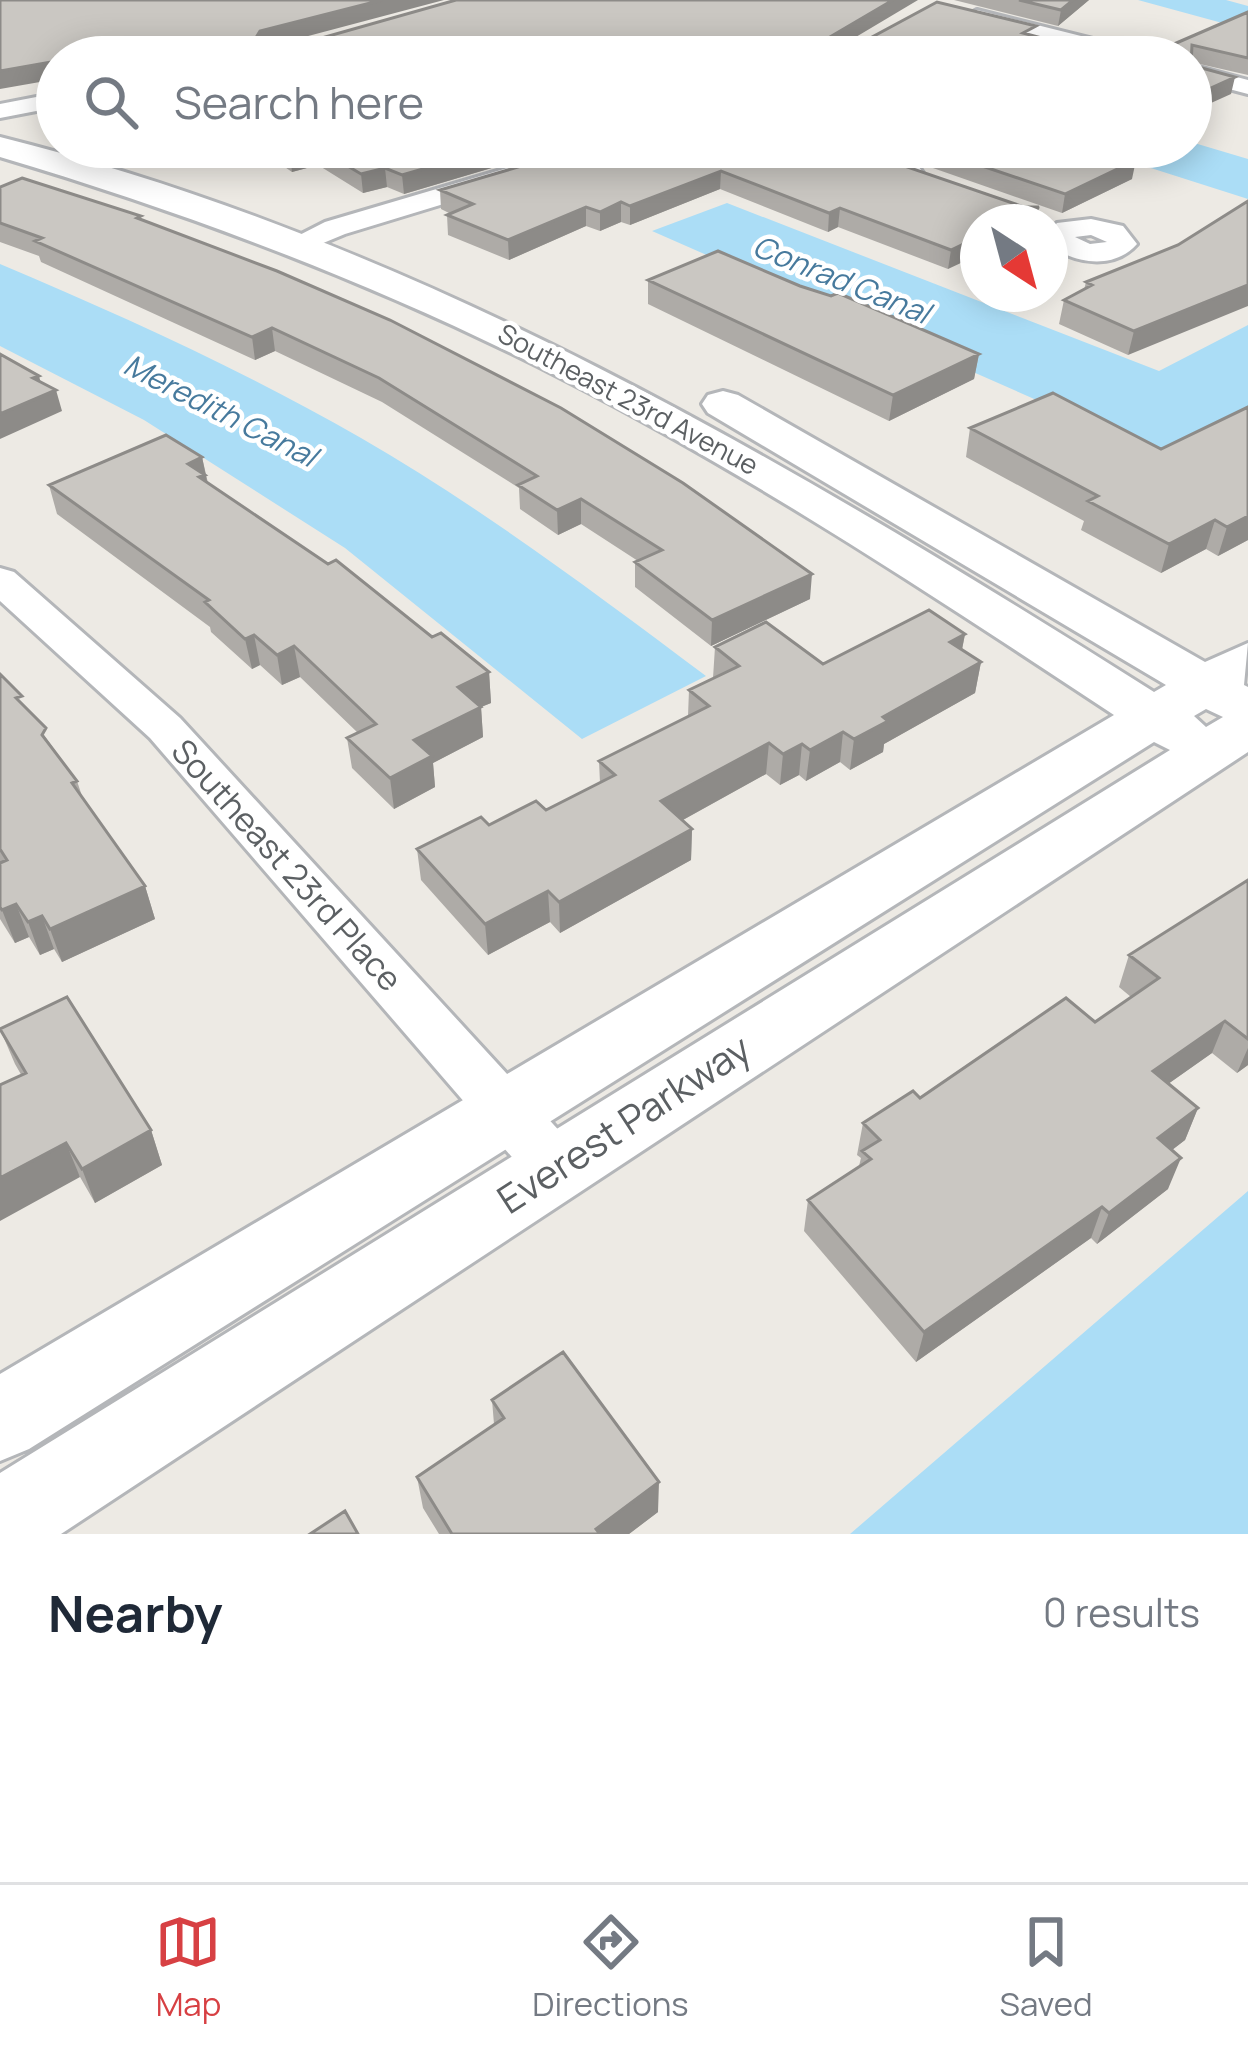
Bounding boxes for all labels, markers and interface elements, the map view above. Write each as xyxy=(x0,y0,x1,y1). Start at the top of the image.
search box xyxy=(36,36,1212,168)
icon: search xyxy=(78,69,144,135)
text: Search here xyxy=(174,71,424,133)
north arrow xyxy=(960,204,1068,312)
water label: Conrad Canal xyxy=(747,225,940,334)
street label: Southeast 23rd Avenue xyxy=(492,314,765,483)
water label: Meredith Canal xyxy=(117,343,328,478)
street label: Southeast 23rd Place xyxy=(162,729,413,1000)
street label: Everest Parkway xyxy=(486,1021,761,1225)
text: Nearby xyxy=(48,1578,223,1647)
text: 0 results xyxy=(1043,1585,1200,1639)
tab: Map xyxy=(155,1909,221,2026)
tab: Directions xyxy=(532,1909,689,2026)
tab: Saved xyxy=(1000,1909,1093,2026)

